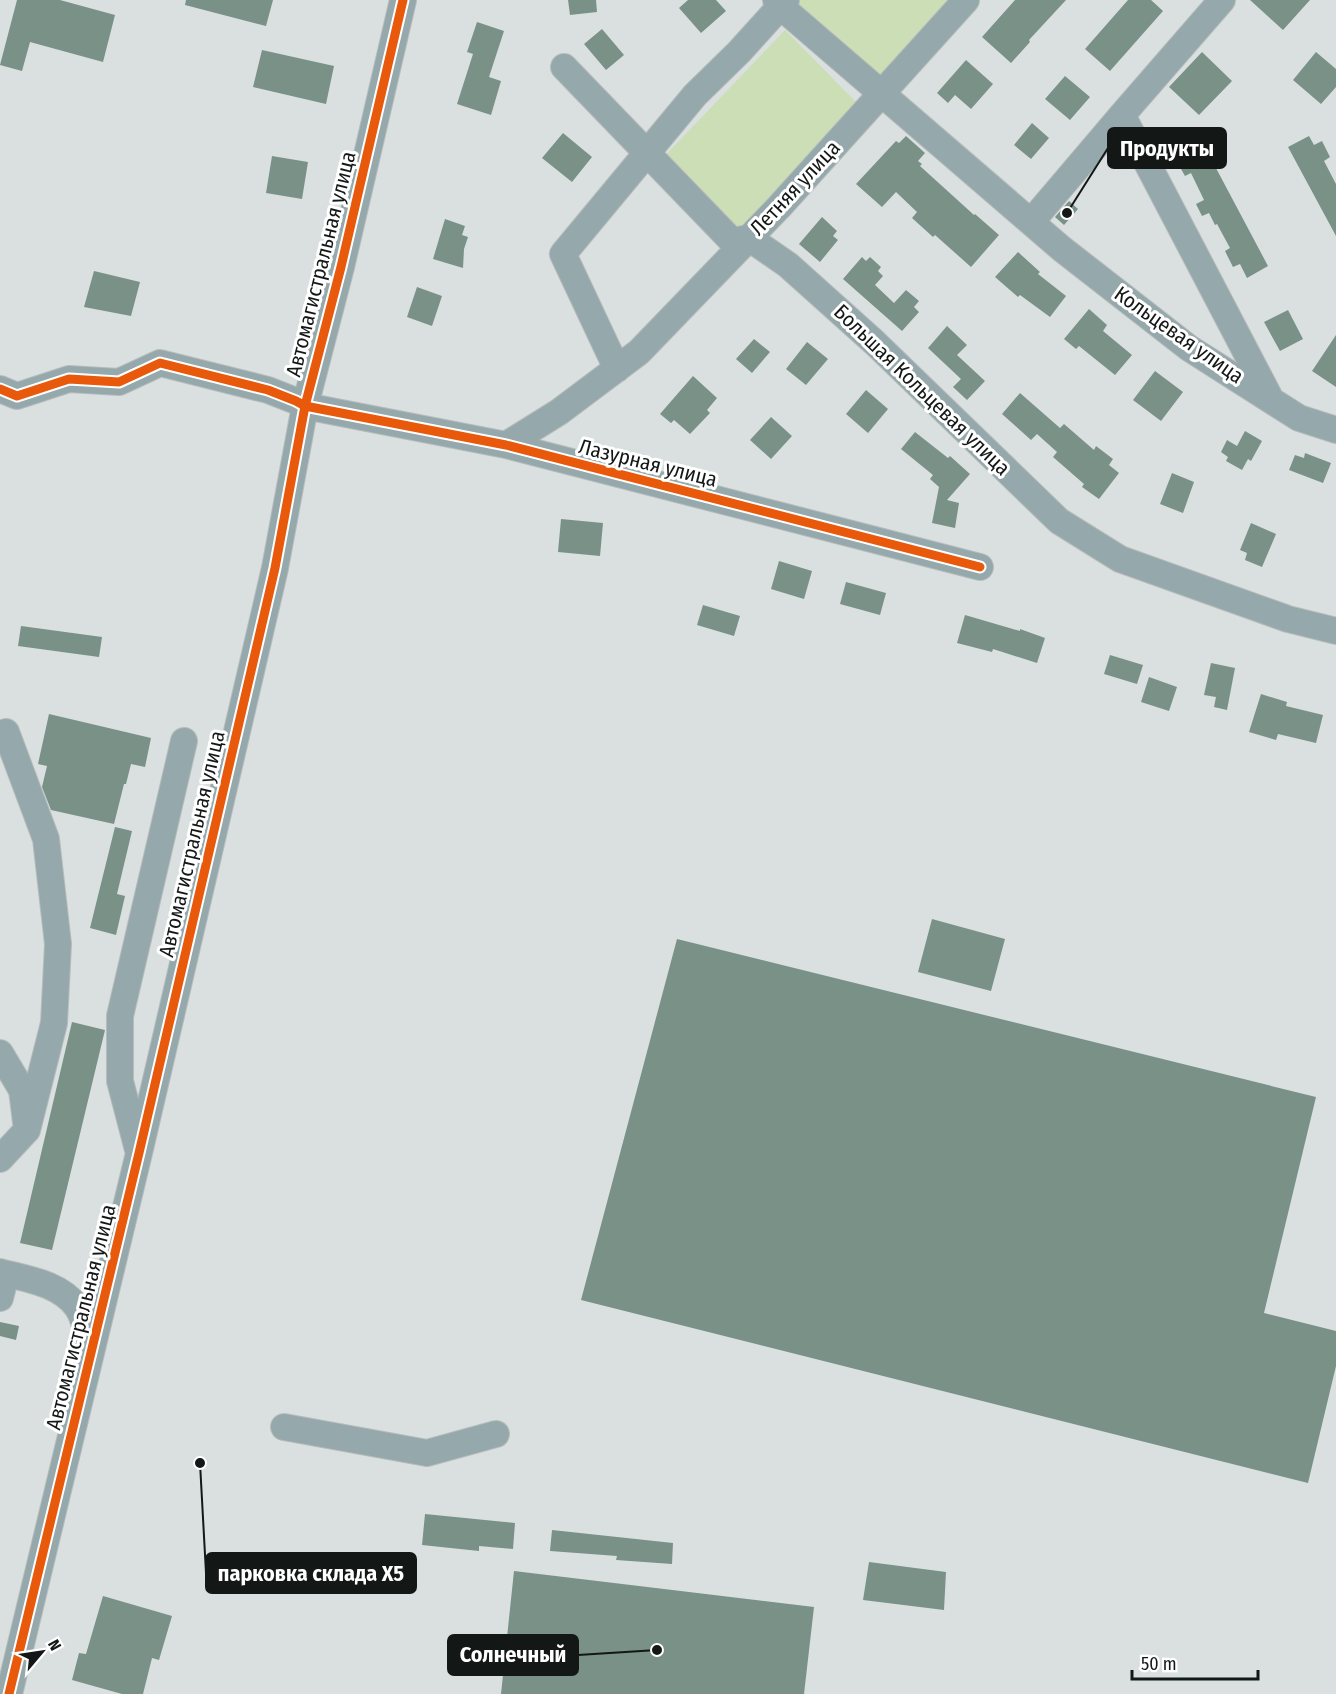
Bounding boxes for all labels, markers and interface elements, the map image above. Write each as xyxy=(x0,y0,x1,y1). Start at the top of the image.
callout: Продукты xyxy=(1108,128,1226,168)
street label: Летняя улица xyxy=(744,135,846,241)
text: Продукты xyxy=(1120,135,1214,162)
street label: Автомагистральная улица xyxy=(280,149,362,379)
street label: Кольцевая улица xyxy=(1109,281,1249,389)
street label: Большая Кольцевая улица xyxy=(828,299,1016,481)
street label: Лазурная улица xyxy=(576,433,720,493)
street label: Автомагистральная улица xyxy=(153,728,231,960)
street label: Автомагистральная улица xyxy=(40,1202,122,1432)
callout: парковка склада X5 xyxy=(206,1553,416,1593)
text: парковка склада X5 xyxy=(218,1560,404,1587)
north arrow xyxy=(12,1622,72,1682)
callout: Солнечный xyxy=(448,1635,578,1675)
text: N xyxy=(44,1636,65,1654)
text: Солнечный xyxy=(460,1641,566,1668)
scale bar xyxy=(1132,1643,1258,1681)
text: 50 m xyxy=(1141,1653,1177,1675)

